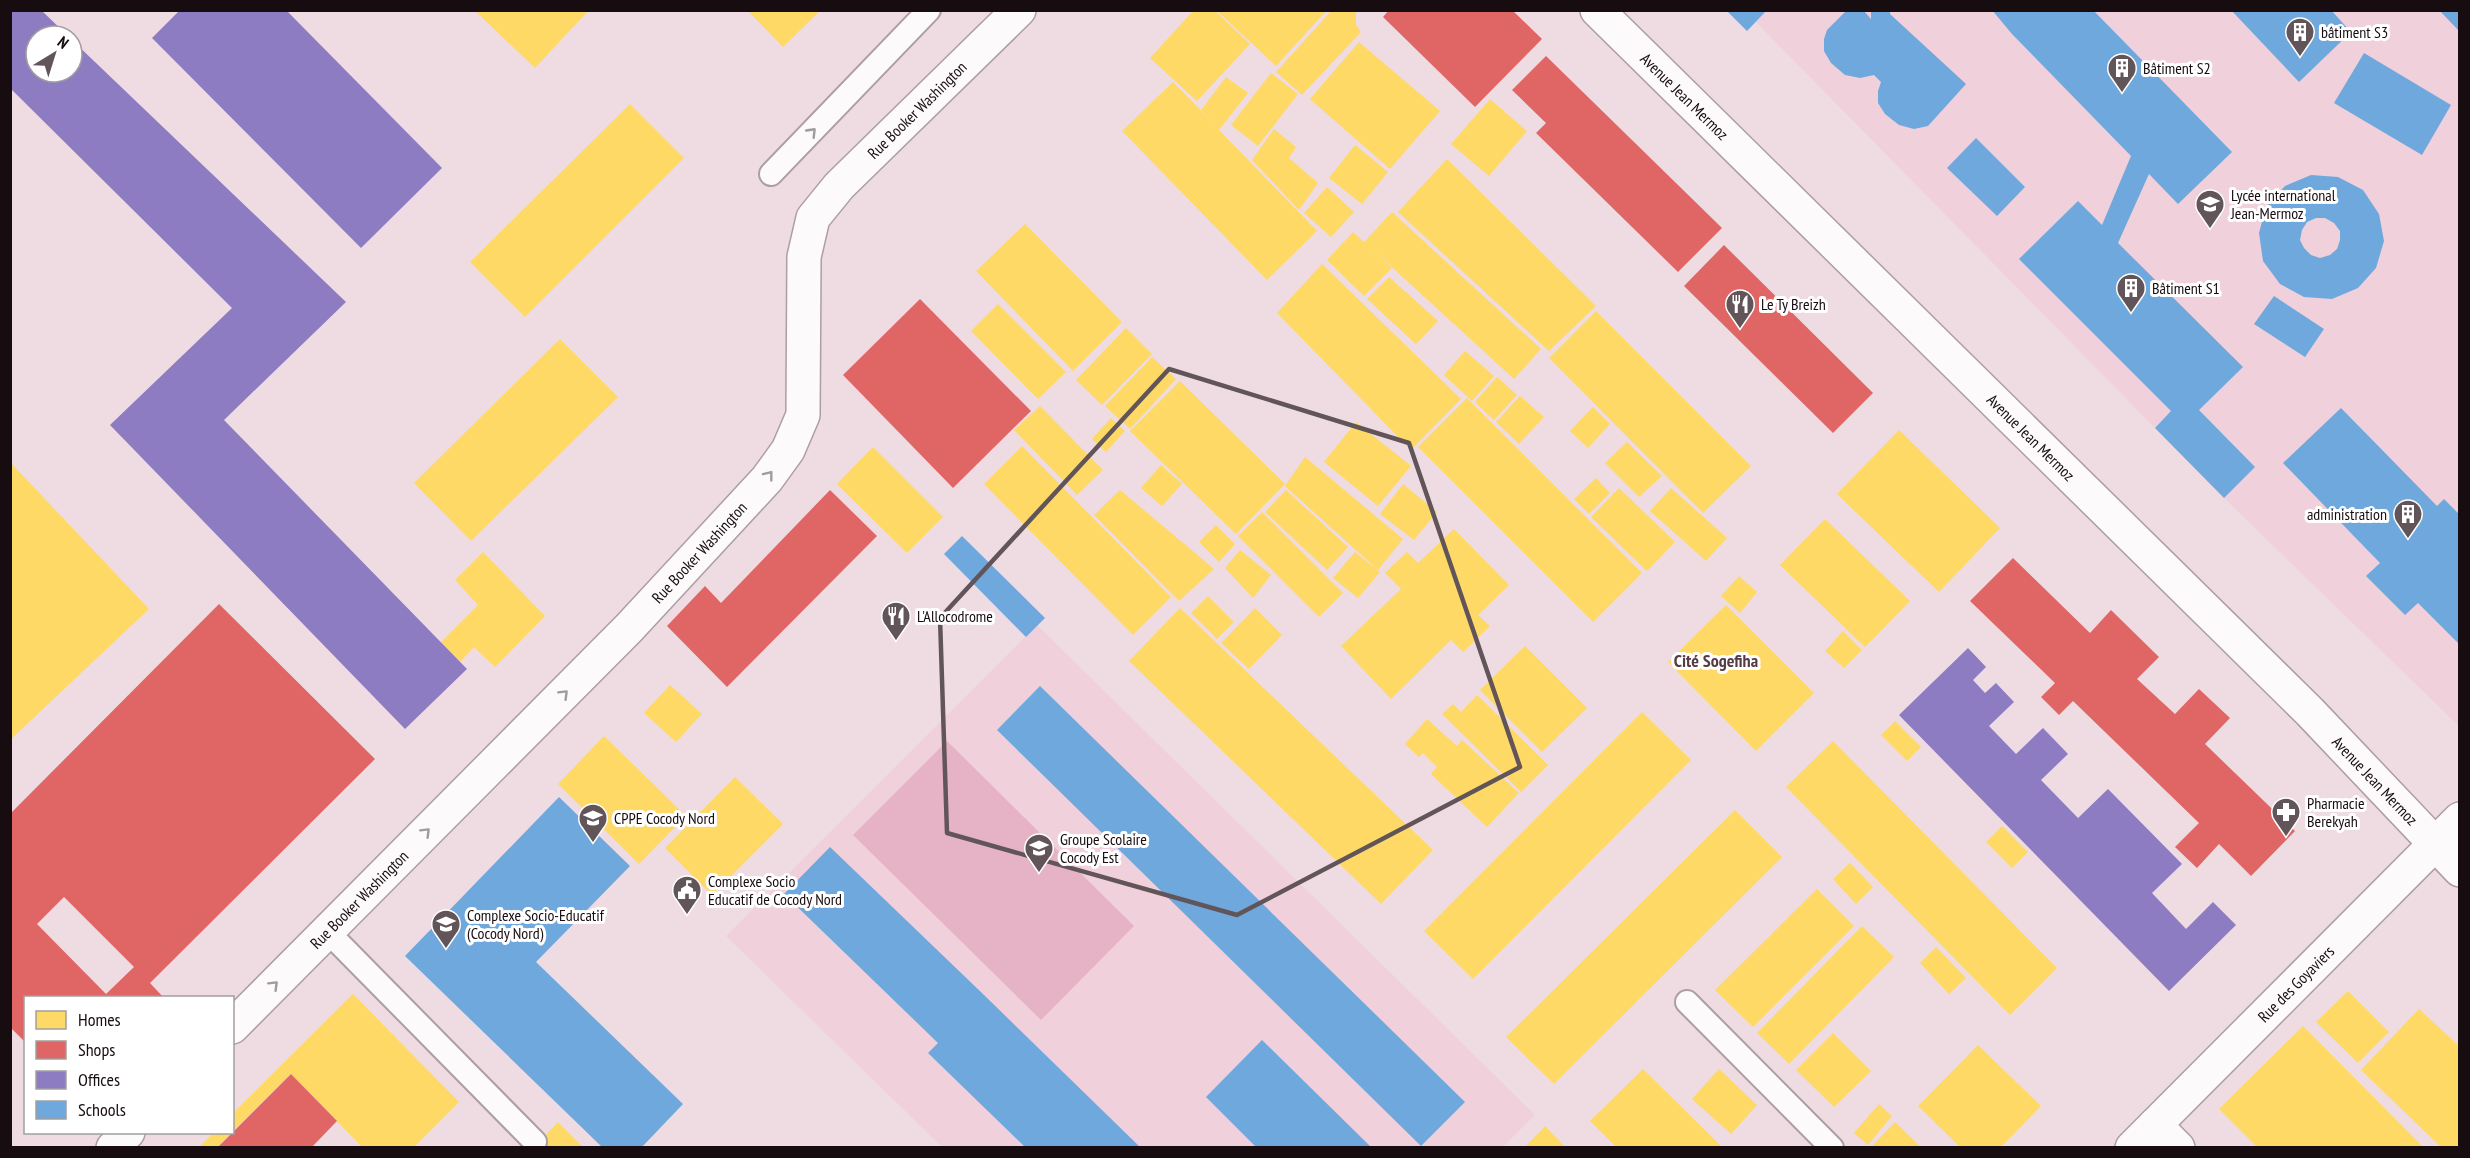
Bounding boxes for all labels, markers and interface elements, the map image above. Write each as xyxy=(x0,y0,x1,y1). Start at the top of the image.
building icon: bâtiment S3 xyxy=(2284,16,2316,58)
place label: bâtiment S3 xyxy=(2321,22,2388,42)
north arrow xyxy=(24,24,84,84)
text: N xyxy=(54,32,73,53)
street label: Avenue Jean Mermoz xyxy=(1637,49,1733,144)
building icon: Bâtiment S2 xyxy=(2106,52,2138,94)
street label: Rue Booker Washington xyxy=(863,57,971,163)
place label: Bâtiment S2 xyxy=(2143,58,2211,78)
one-way arrow xyxy=(804,128,815,139)
place label: Lycée international Jean-Mermoz xyxy=(2230,185,2336,223)
school or university icon: Lycée international Jean-Mermoz xyxy=(2194,188,2226,230)
building icon: Bâtiment S1 xyxy=(2115,272,2147,314)
place label: Bâtiment S1 xyxy=(2152,278,2220,298)
restaurant icon: Le Ty Breizh xyxy=(1724,288,1756,330)
place label: Le Ty Breizh xyxy=(1761,294,1826,314)
street label: Avenue Jean Mermoz xyxy=(1983,390,2079,485)
one-way arrow xyxy=(762,471,773,482)
street label: Rue Booker Washington xyxy=(647,497,751,607)
building icon: administration xyxy=(2392,498,2424,540)
place label: administration xyxy=(2307,504,2387,524)
restaurant icon: L'Allocodrome xyxy=(880,600,912,642)
place label: L'Allocodrome xyxy=(917,606,993,626)
district label: Cité Sogefiha xyxy=(1674,649,1758,672)
one-way arrow xyxy=(556,690,567,701)
street label: Avenue Jean Mermoz xyxy=(2328,732,2422,829)
place label: Pharmacie Berekyah xyxy=(2307,793,2365,831)
pharmacy icon: Pharmacie Berekyah xyxy=(2270,796,2302,838)
school or university icon: CPPE Cocody Nord xyxy=(577,802,609,844)
place label: CPPE Cocody Nord xyxy=(614,808,715,828)
one-way arrow xyxy=(419,828,430,838)
place label: Groupe Scolaire Cocody Est xyxy=(1060,829,1147,867)
school or university icon: Groupe Scolaire Cocody Est xyxy=(1023,832,1055,874)
street label: Rue Booker Washington xyxy=(306,846,412,953)
place label: Complexe Socio Educatif de Cocody Nord xyxy=(708,871,842,909)
public building icon: Complexe Socio Educatif de Cocody Nord xyxy=(671,874,703,916)
place label: Complexe Socio-Educatif (Cocody Nord) xyxy=(467,905,605,943)
school or university icon: Complexe Socio-Educatif (Cocody Nord) xyxy=(430,908,462,950)
street label: Rue des Goyaviers xyxy=(2253,941,2338,1026)
one-way arrow xyxy=(266,981,277,992)
legend xyxy=(24,996,234,1134)
text: Homes xyxy=(78,1008,121,1031)
text: Shops xyxy=(78,1038,115,1061)
text: Offices xyxy=(78,1068,120,1091)
text: Schools xyxy=(78,1098,126,1121)

